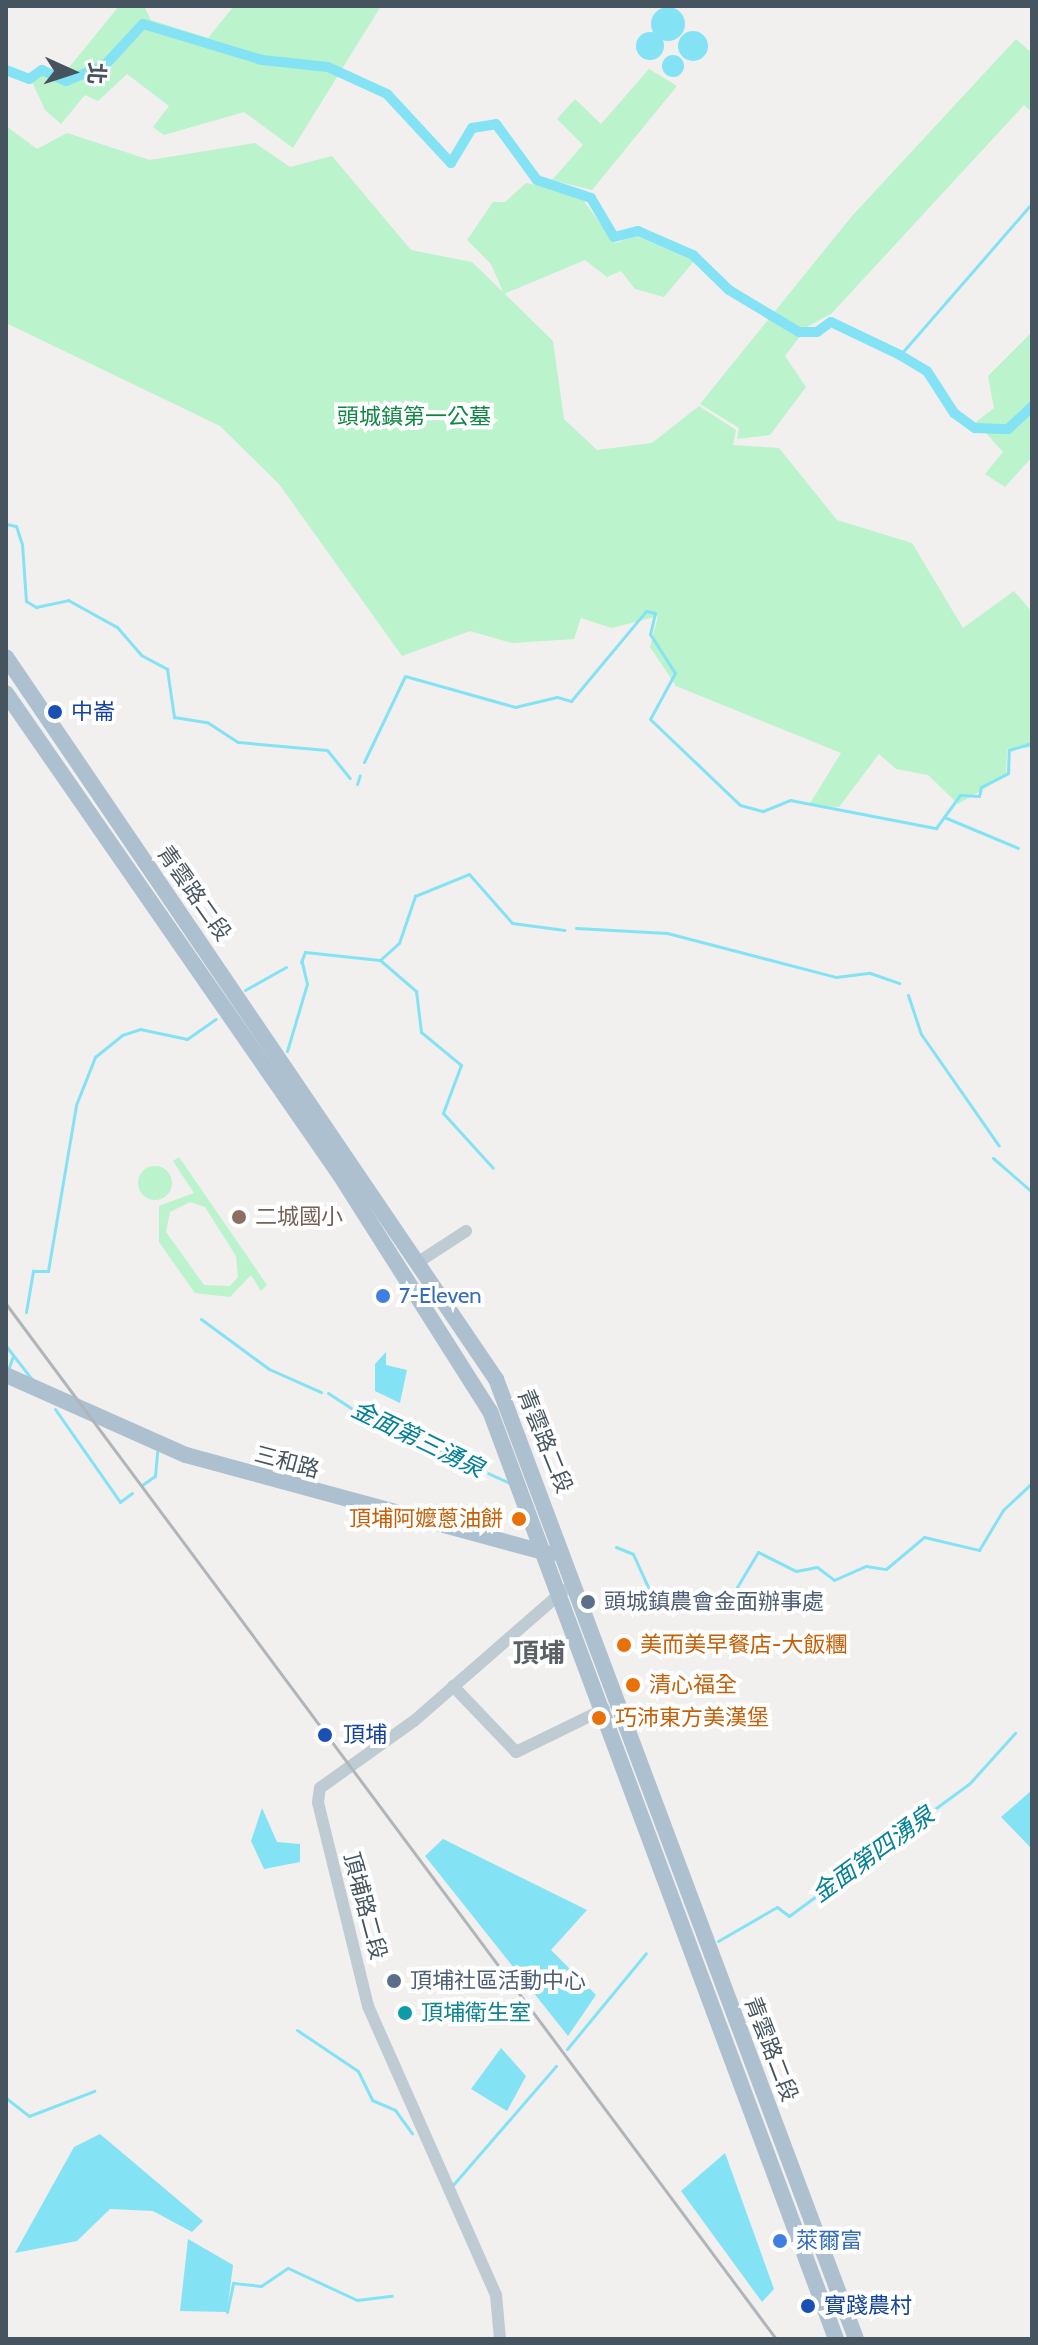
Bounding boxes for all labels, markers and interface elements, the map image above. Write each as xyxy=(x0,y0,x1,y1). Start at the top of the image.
north arrow xyxy=(32,32,112,112)
text: 北 xyxy=(82,62,111,85)
park label: 頭城鎮第一公墓 xyxy=(337,404,491,430)
place label: 中崙 xyxy=(71,699,115,725)
marker: 中崙 xyxy=(46,703,64,721)
street label: 青雲路二段 xyxy=(152,840,236,946)
place label: 二城國小 xyxy=(255,1204,343,1230)
marker: 二城國小 xyxy=(230,1208,248,1226)
place label: 7-Eleven xyxy=(399,1283,482,1309)
marker: 7-Eleven xyxy=(374,1287,392,1305)
street label: 青雲路二段 xyxy=(512,1385,578,1497)
water label: 金面第三湧泉 xyxy=(347,1394,489,1484)
street label: 三和路 xyxy=(252,1441,322,1483)
place label: 頂埔阿嬤蔥油餅 xyxy=(349,1506,503,1532)
marker: 頂埔阿嬤蔥油餅 xyxy=(510,1510,528,1528)
place label: 頭城鎮農會金面辦事處 xyxy=(604,1589,824,1615)
marker: 頭城鎮農會金面辦事處 xyxy=(579,1593,597,1611)
place label: 美而美早餐店-大飯糰 xyxy=(640,1632,847,1658)
marker: 美而美早餐店-大飯糰 xyxy=(615,1636,633,1654)
district label: 頂埔 xyxy=(513,1638,565,1670)
place label: 清心福全 xyxy=(649,1672,737,1698)
marker: 清心福全 xyxy=(624,1676,642,1694)
place label: 巧沛東方美漢堡 xyxy=(615,1705,769,1731)
marker: 巧沛東方美漢堡 xyxy=(590,1709,608,1727)
place label: 頂埔 xyxy=(343,1722,387,1748)
marker: 頂埔 xyxy=(314,1724,336,1746)
water label: 金面第四湧泉 xyxy=(806,1800,940,1908)
street label: 頂埔路二段 xyxy=(338,1849,392,1963)
place label: 頂埔社區活動中心 xyxy=(410,1968,586,1994)
marker: 頂埔社區活動中心 xyxy=(385,1972,403,1990)
street label: 青雲路二段 xyxy=(739,1993,803,2105)
place label: 頂埔衛生室 xyxy=(421,2000,531,2026)
marker: 頂埔衛生室 xyxy=(396,2004,414,2022)
place label: 萊爾富 xyxy=(796,2228,862,2254)
marker: 萊爾富 xyxy=(771,2232,789,2250)
place label: 實踐農村 xyxy=(824,2293,912,2319)
marker: 實踐農村 xyxy=(799,2297,817,2315)

